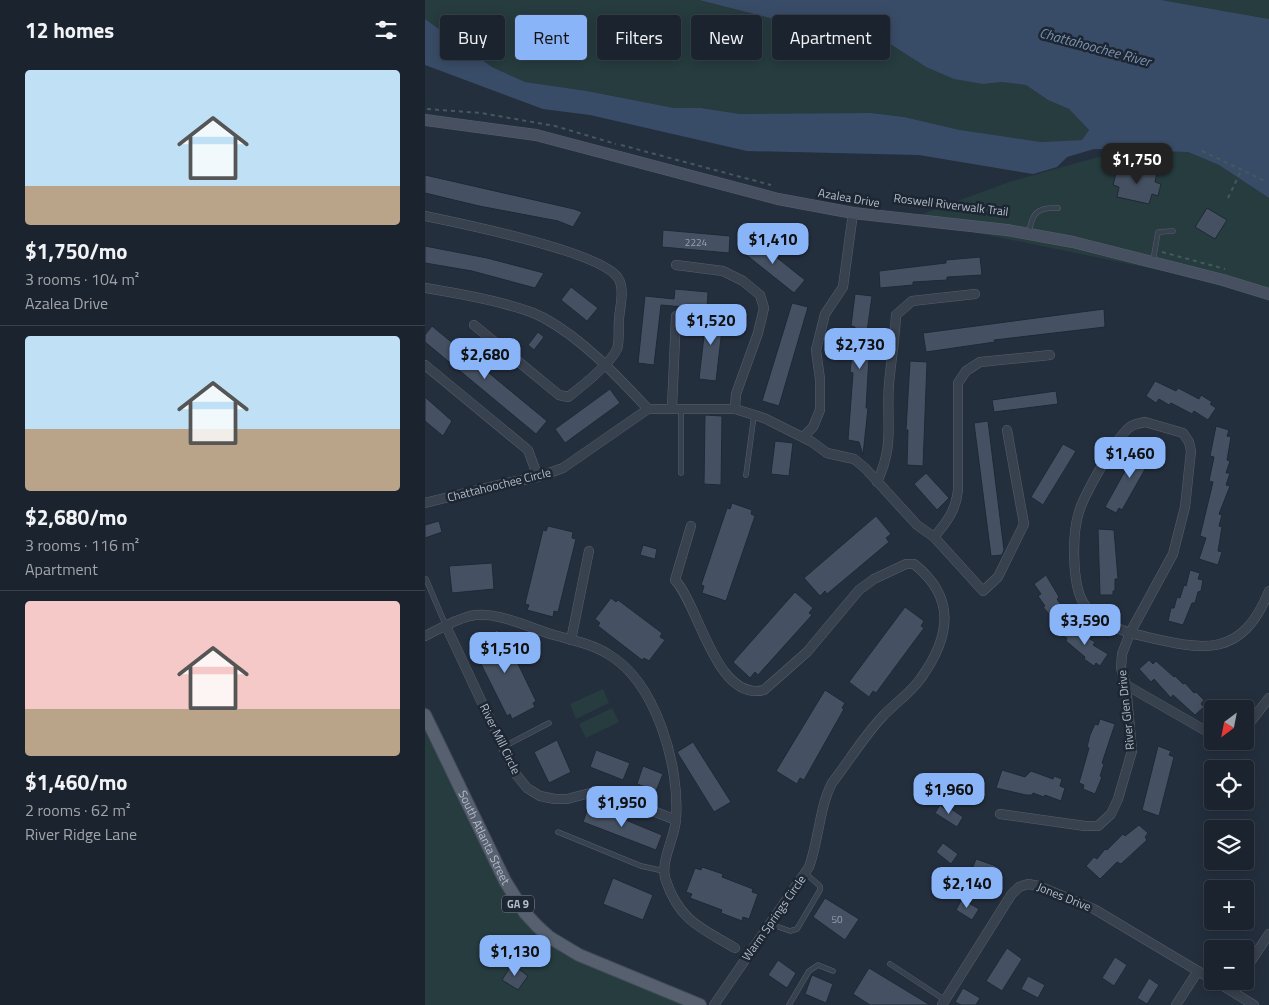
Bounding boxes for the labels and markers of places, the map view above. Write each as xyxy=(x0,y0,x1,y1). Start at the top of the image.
pin: $1,750 xyxy=(1096,142,1178,185)
pin: $1,410 xyxy=(732,222,814,265)
pin: $1,520 xyxy=(670,304,752,346)
pin: $2,730 xyxy=(819,328,901,370)
pin: $2,680 xyxy=(444,338,526,380)
pin: $1,460 xyxy=(1089,436,1171,479)
pin: $3,590 xyxy=(1044,604,1126,646)
pin: $1,510 xyxy=(464,632,546,674)
pin: $1,960 xyxy=(908,772,990,815)
pin: $1,950 xyxy=(581,786,663,828)
pin: $2,140 xyxy=(926,866,1008,909)
pin: $1,130 xyxy=(474,934,556,977)

